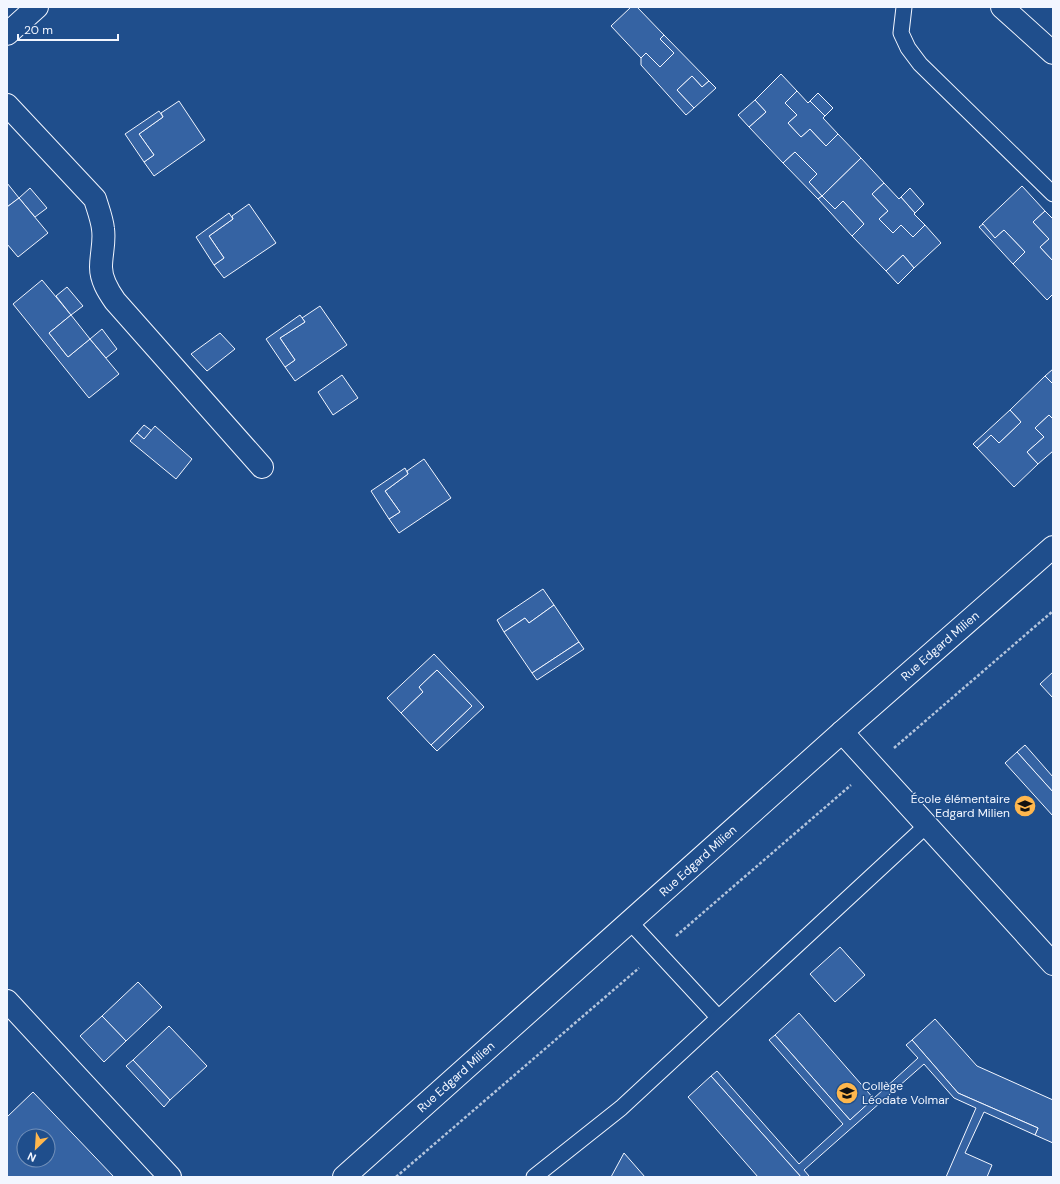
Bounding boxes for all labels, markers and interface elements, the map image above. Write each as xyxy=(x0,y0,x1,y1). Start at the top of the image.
scale bar xyxy=(18,16,118,42)
text: 20 m xyxy=(24,22,53,38)
street label: Rue Edgard Milien xyxy=(898,608,983,684)
place label: École élémentaire Edgard Milien xyxy=(911,791,1010,821)
school or university icon: École élémentaire Edgard Milien xyxy=(1012,793,1038,819)
street label: Rue Edgard Milien xyxy=(656,822,740,900)
street label: Rue Edgard Milien xyxy=(414,1038,498,1116)
place label: Collège Léodate Volmar xyxy=(862,1078,950,1108)
school or university icon: Collège Léodate Volmar xyxy=(834,1080,860,1106)
north arrow xyxy=(16,1128,56,1168)
text: N xyxy=(25,1149,38,1165)

